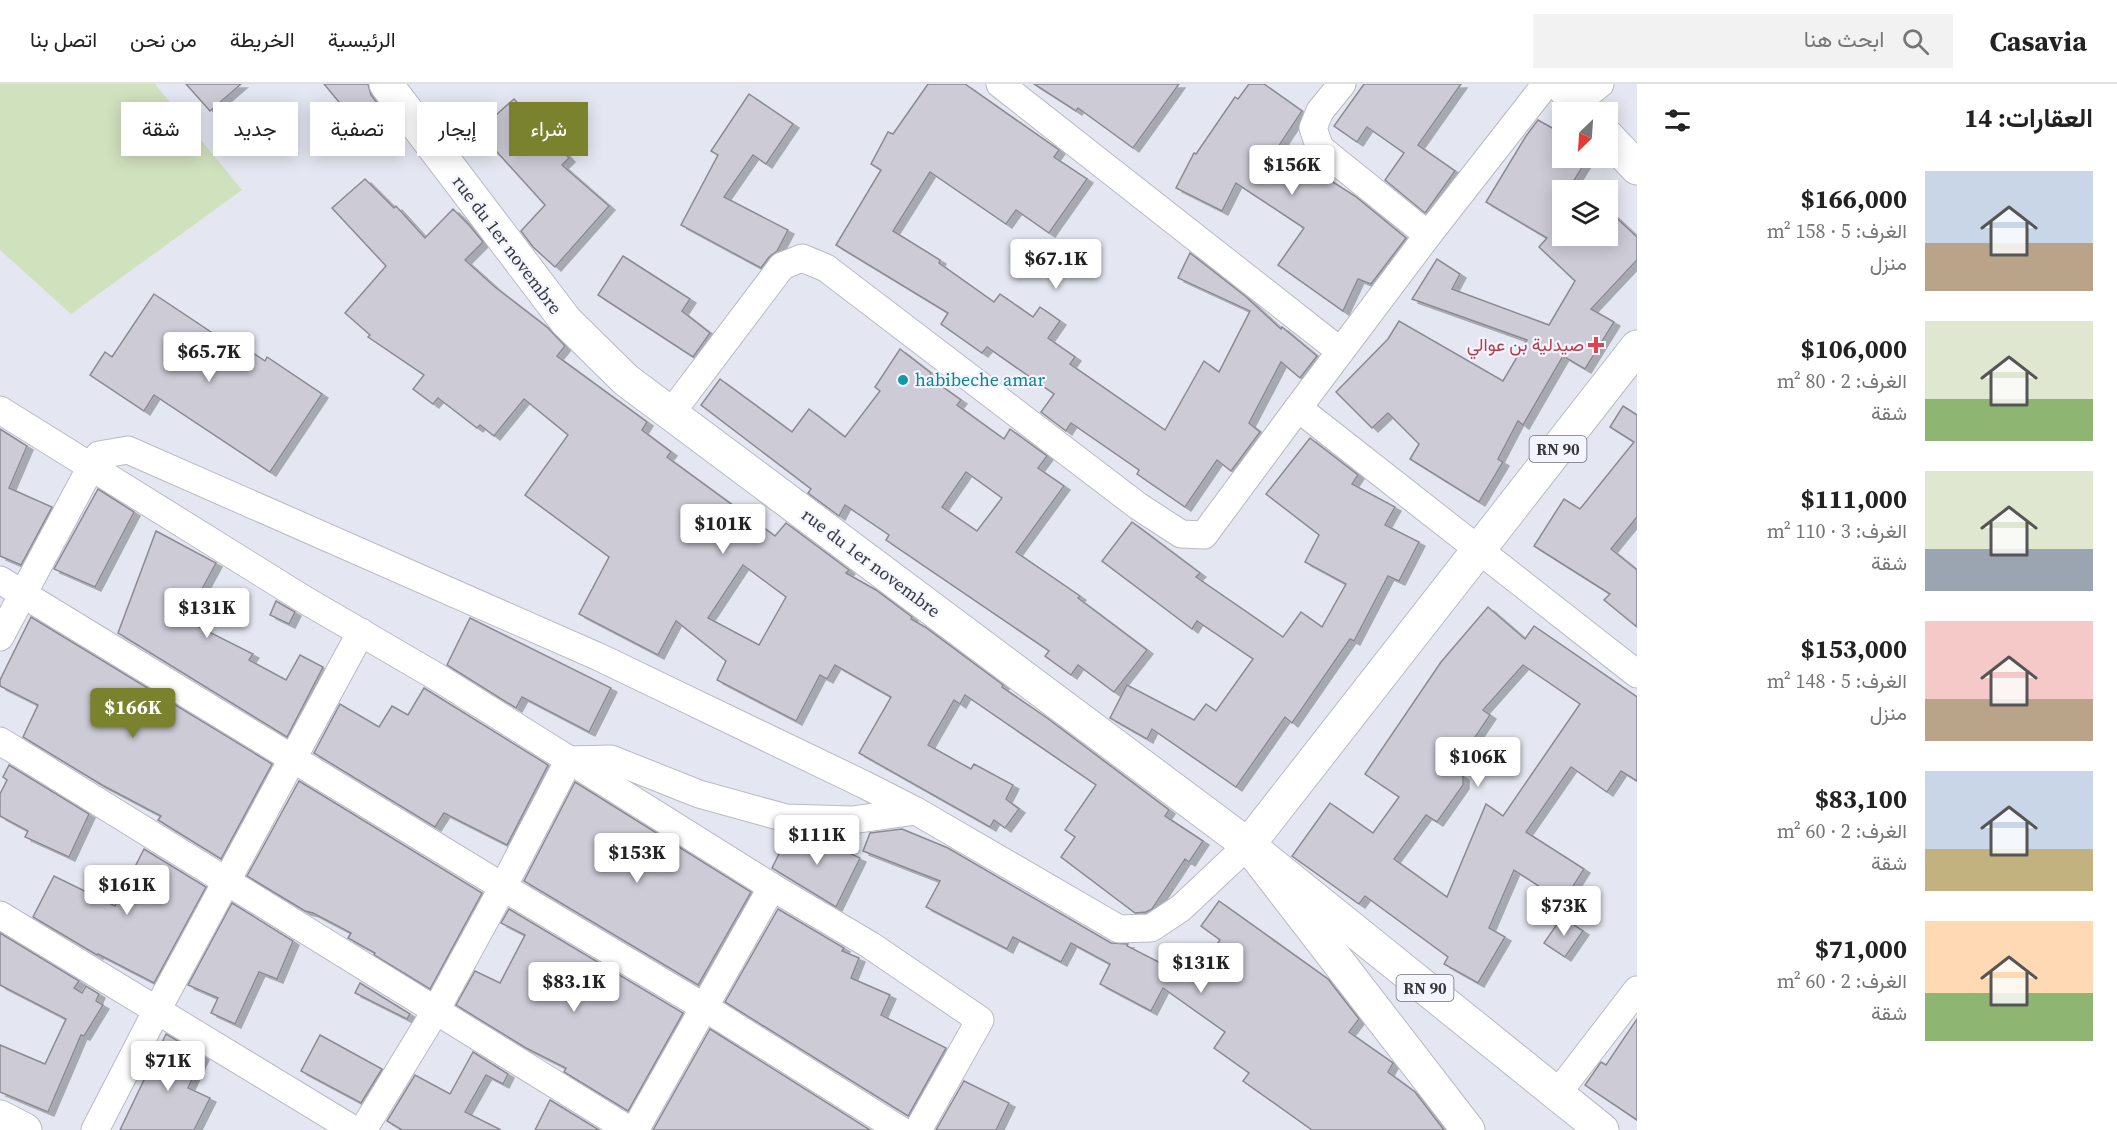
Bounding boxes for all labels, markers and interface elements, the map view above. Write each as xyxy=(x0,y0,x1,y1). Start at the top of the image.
search box xyxy=(1533,14,1953,68)
text: Casavia xyxy=(1989,22,2087,60)
text: ابحث هنا xyxy=(1804,24,1884,54)
text: اتصل بنا xyxy=(30,25,97,54)
text: من نحن xyxy=(130,25,197,54)
text: الخريطة xyxy=(230,25,295,54)
text: الرئيسية xyxy=(328,25,396,54)
icon: search xyxy=(1899,25,1932,58)
text: العقارات: 14 xyxy=(1964,100,2093,136)
chip: شقة xyxy=(121,102,201,156)
chip: جديد xyxy=(213,102,298,156)
chip: تصفية xyxy=(310,102,405,156)
chip: إيجار xyxy=(417,102,497,156)
chip: شراء xyxy=(509,102,588,156)
north arrow xyxy=(1552,102,1618,168)
map controls xyxy=(1552,102,1618,246)
icon: filters xyxy=(1661,104,1694,137)
pin: $156K xyxy=(1250,145,1334,196)
text: $156K xyxy=(1263,150,1321,178)
street label: rue du 1er novembre xyxy=(447,170,568,319)
button: layers xyxy=(1552,180,1618,246)
text: $166,000 xyxy=(1801,181,1907,217)
icon: home xyxy=(1973,195,2045,267)
text: الغرف: 5 · 158 m² xyxy=(1767,217,1907,245)
pin: $67.1K xyxy=(1007,239,1105,290)
text: $67.1K xyxy=(1024,244,1088,272)
text: منزل xyxy=(1870,249,1907,277)
text: $106,000 xyxy=(1801,331,1907,367)
pin: $65.7K xyxy=(160,332,258,383)
place label: صيدلية بن عوالي xyxy=(1467,332,1584,360)
text: $65.7K xyxy=(177,337,241,365)
marker: صيدلية بن عوالي xyxy=(1589,338,1603,352)
icon: home xyxy=(1973,345,2045,417)
place label: habibeche amar xyxy=(915,367,1045,392)
text: الغرف: 2 · 80 m² xyxy=(1777,367,1907,395)
marker: habibeche amar xyxy=(896,373,910,387)
text: شقة xyxy=(1871,399,1907,427)
road number: RN 90 xyxy=(1530,436,1586,462)
text: $111,000 xyxy=(1801,481,1907,517)
icon: home xyxy=(1973,495,2045,567)
street label: rue du 1er novembre xyxy=(797,502,946,623)
pin: $101K xyxy=(681,504,765,555)
text: $101K xyxy=(694,509,752,537)
text: الغرف: 3 · 110 m² xyxy=(1767,517,1907,545)
text: شقة xyxy=(1871,549,1907,577)
pin: $131K xyxy=(165,588,249,639)
text: $131K xyxy=(178,593,236,621)
text: $153,000 xyxy=(1801,631,1907,667)
icon: home xyxy=(1973,645,2045,717)
text: الغرف: 5 · 148 m² xyxy=(1767,667,1907,695)
pin: $166K xyxy=(91,688,175,739)
text: $166K xyxy=(104,693,162,721)
text: منزل xyxy=(1870,699,1907,727)
pin: $106K xyxy=(1436,737,1520,788)
text: $106K xyxy=(1449,742,1507,770)
text: $83,100 xyxy=(1815,781,1907,817)
icon: home xyxy=(1973,795,2045,867)
pin: $111K xyxy=(775,815,859,866)
text: الغرف: 2 · 60 m² xyxy=(1777,817,1907,845)
text: $111K xyxy=(788,820,846,848)
pin: $153K xyxy=(595,833,679,884)
text: $153K xyxy=(608,838,666,866)
text: شقة xyxy=(1871,849,1907,877)
pin: $161K xyxy=(85,865,169,916)
text: $161K xyxy=(98,870,156,898)
pin: $73K xyxy=(1528,886,1600,937)
text: $73K xyxy=(1541,891,1587,919)
text: $71,000 xyxy=(1815,931,1907,967)
pin: $131K xyxy=(1159,943,1243,994)
icon: home xyxy=(1973,945,2045,1017)
text: $131K xyxy=(1172,948,1230,976)
pin: $83.1K xyxy=(525,962,623,1013)
text: $83.1K xyxy=(542,967,606,995)
text: الغرف: 2 · 60 m² xyxy=(1777,967,1907,995)
road number: RN 90 xyxy=(1396,975,1454,1001)
text: شقة xyxy=(1871,999,1907,1027)
pin: $71K xyxy=(132,1041,204,1092)
text: $71K xyxy=(145,1046,191,1074)

